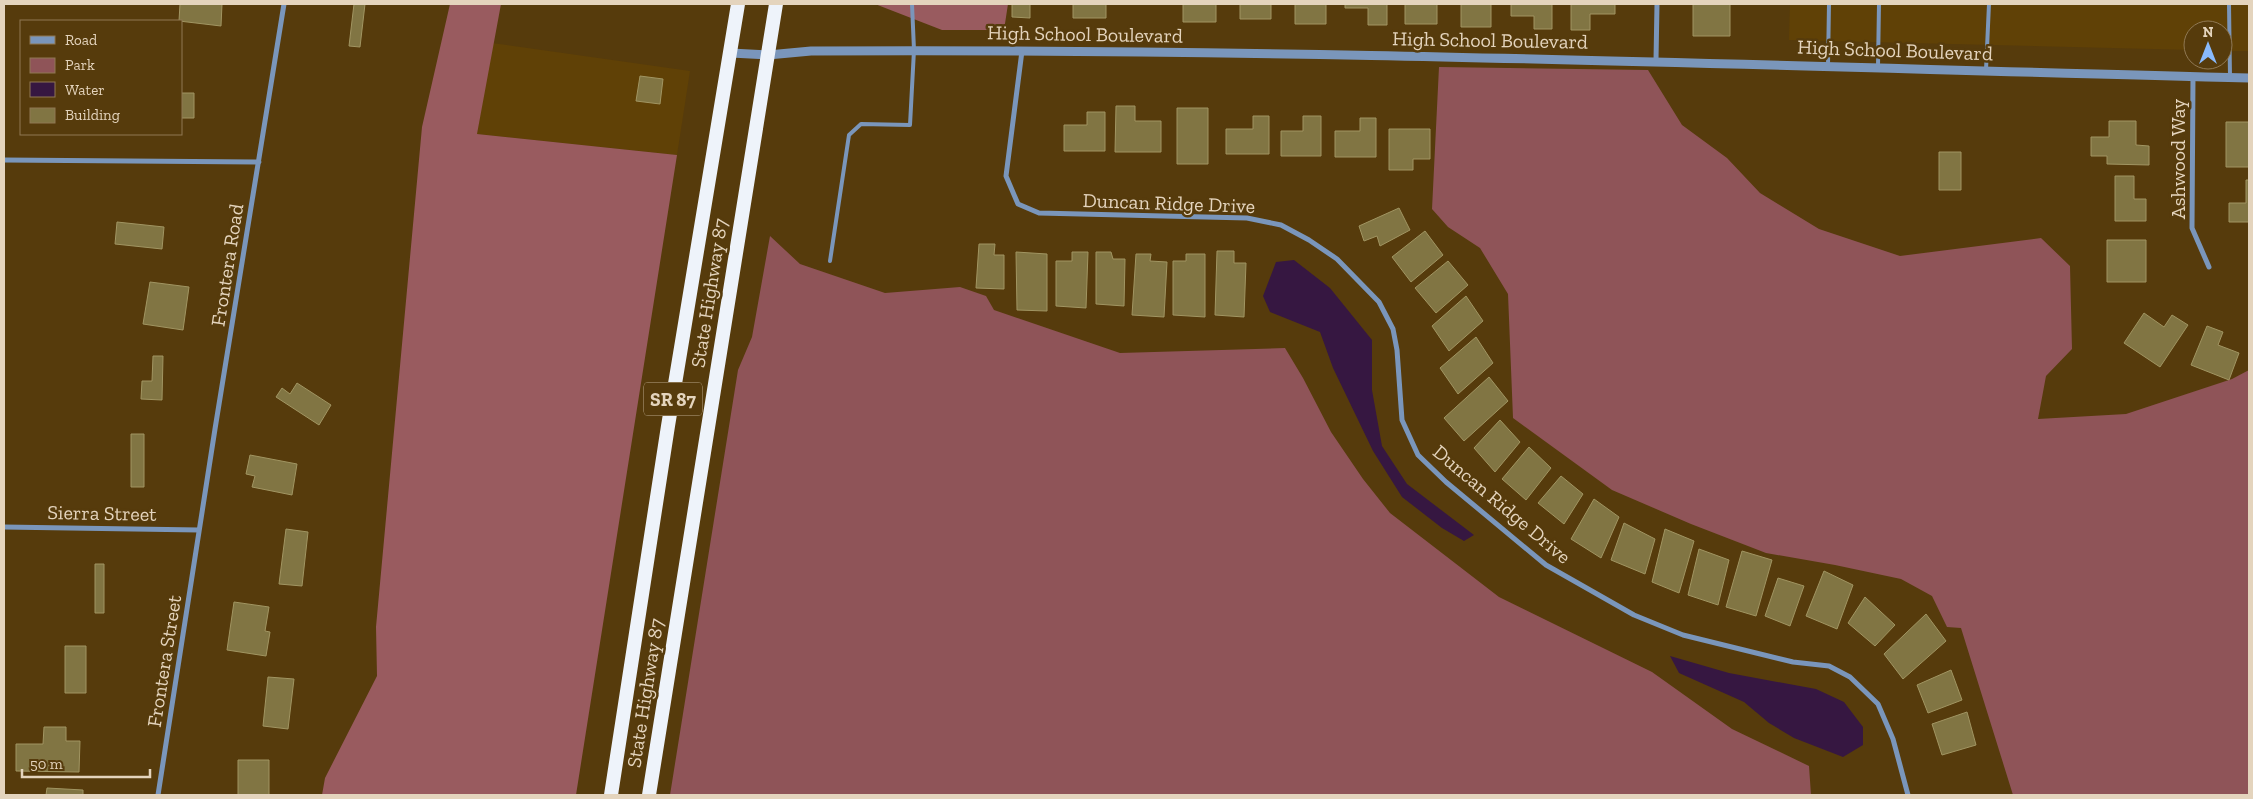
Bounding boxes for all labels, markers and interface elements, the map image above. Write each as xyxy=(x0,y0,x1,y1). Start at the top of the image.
legend xyxy=(20,20,182,135)
street label: High School Boulevard xyxy=(987,20,1183,48)
north arrow xyxy=(2183,20,2233,70)
text: N xyxy=(2203,24,2214,41)
street label: High School Boulevard xyxy=(1392,26,1588,54)
text: Road xyxy=(65,31,98,49)
street label: High School Boulevard xyxy=(1797,35,1993,65)
text: Park xyxy=(65,56,95,74)
text: Water xyxy=(65,81,105,99)
street label: Ashwood Way xyxy=(2166,98,2190,219)
text: Building xyxy=(65,106,120,124)
street label: Duncan Ridge Drive xyxy=(1082,188,1256,218)
street label: Frontera Road xyxy=(205,202,249,328)
street label: State Highway 87 xyxy=(685,216,733,369)
road number: SR 87 xyxy=(644,382,702,416)
street label: Duncan Ridge Drive xyxy=(1428,439,1576,569)
street label: Sierra Street xyxy=(47,500,157,526)
street label: Frontera Street xyxy=(142,593,186,729)
street label: State Highway 87 xyxy=(621,616,669,769)
scale bar xyxy=(22,746,150,778)
text: 50 m xyxy=(30,755,63,773)

